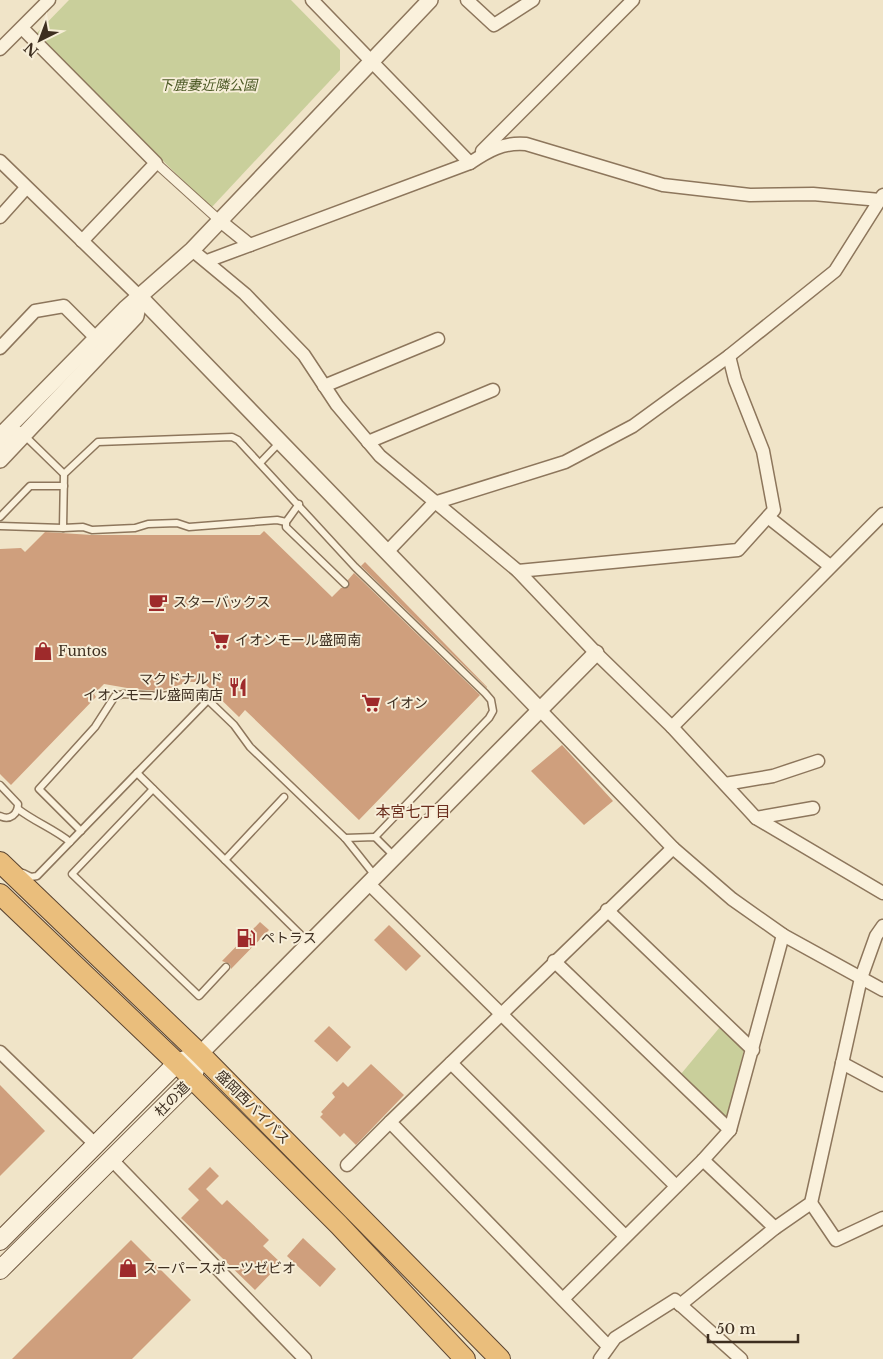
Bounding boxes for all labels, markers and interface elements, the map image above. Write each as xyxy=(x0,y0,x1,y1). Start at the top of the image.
north arrow xyxy=(15,15,65,65)
text: N xyxy=(20,39,42,61)
park label: 下鹿妻近隣公園 xyxy=(159,76,259,94)
cafe icon: スターバックス xyxy=(147,591,169,613)
place label: スターバックス xyxy=(173,593,270,611)
supermarket icon: イオンモール盛岡南 xyxy=(209,629,231,651)
place label: イオンモール盛岡南 xyxy=(235,631,361,649)
shop icon: Funtos xyxy=(32,640,54,662)
place label: Funtos xyxy=(58,642,107,660)
place label: マクドナルド イオンモール盛岡南店 xyxy=(83,670,223,704)
restaurant icon: マクドナルド イオンモール盛岡南店 xyxy=(227,676,249,698)
supermarket icon: イオン xyxy=(360,692,382,714)
place label: イオン xyxy=(386,694,428,712)
district label: 本宮七丁目 xyxy=(375,802,451,821)
fuel station icon: ペトラス xyxy=(235,927,257,949)
place label: ペトラス xyxy=(261,929,317,947)
street label: 盛岡西バイパス xyxy=(212,1066,294,1148)
street label: 杜の道 xyxy=(151,1078,193,1120)
shop icon: スーパースポーツゼビオ xyxy=(117,1257,139,1279)
place label: スーパースポーツゼビオ xyxy=(143,1259,296,1277)
scale bar xyxy=(708,1312,798,1344)
text: 50 m xyxy=(716,1319,756,1338)

